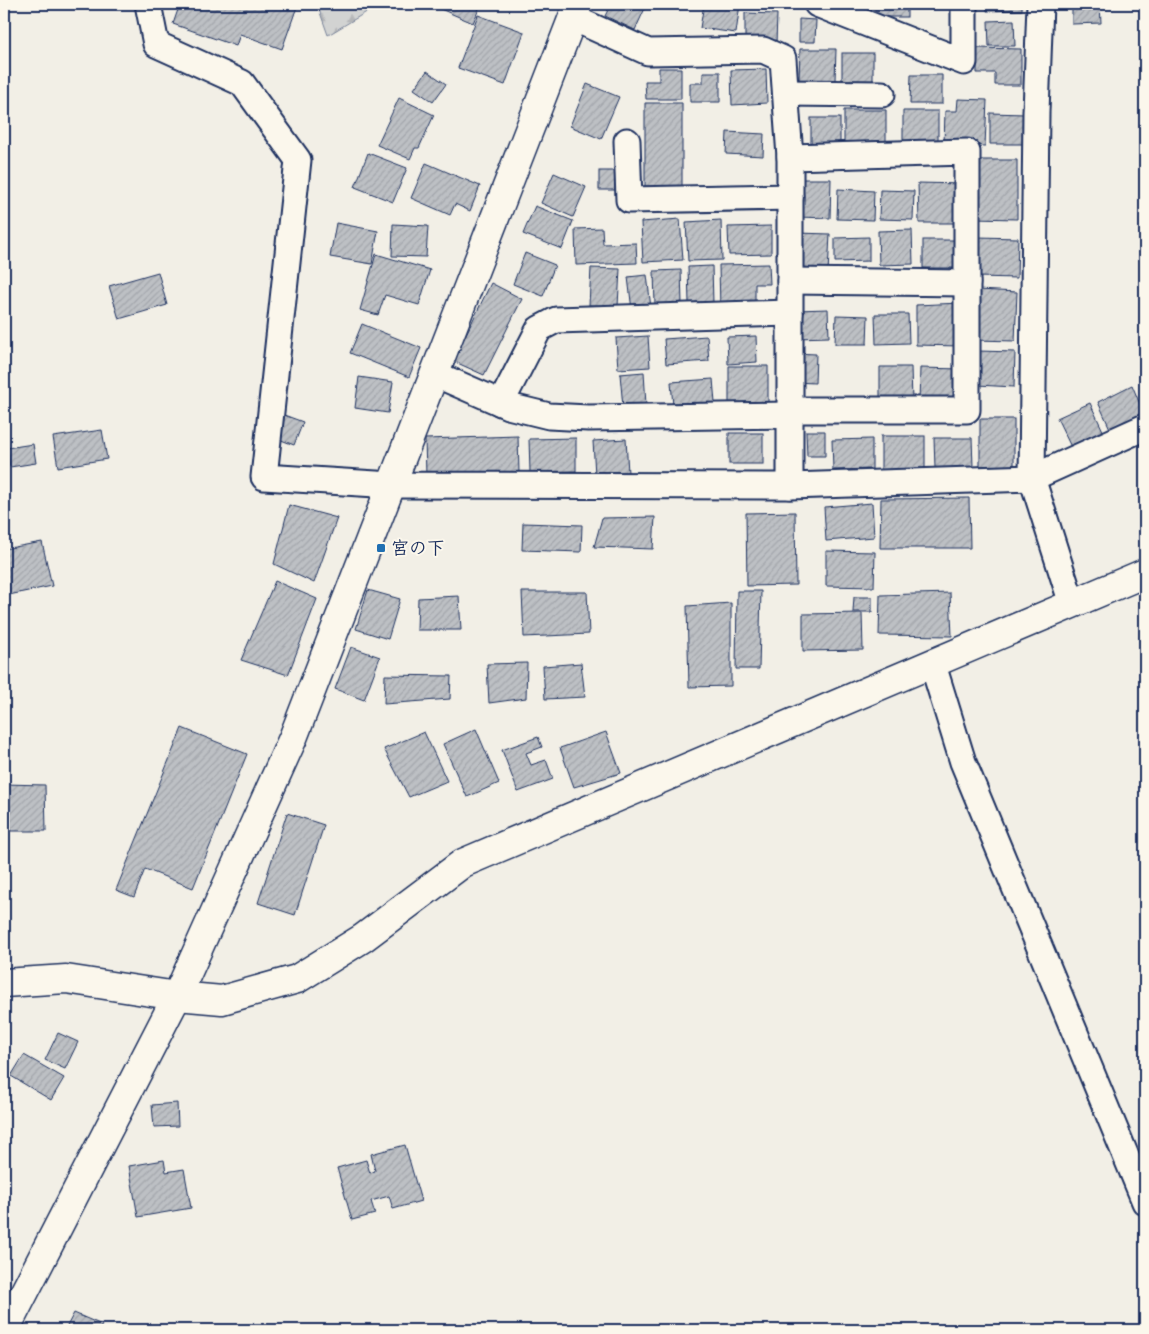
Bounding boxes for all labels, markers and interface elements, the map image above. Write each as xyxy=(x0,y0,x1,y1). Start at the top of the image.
place label: 宮の下 xyxy=(391,533,445,560)
marker: 宮の下 xyxy=(375,542,387,554)

